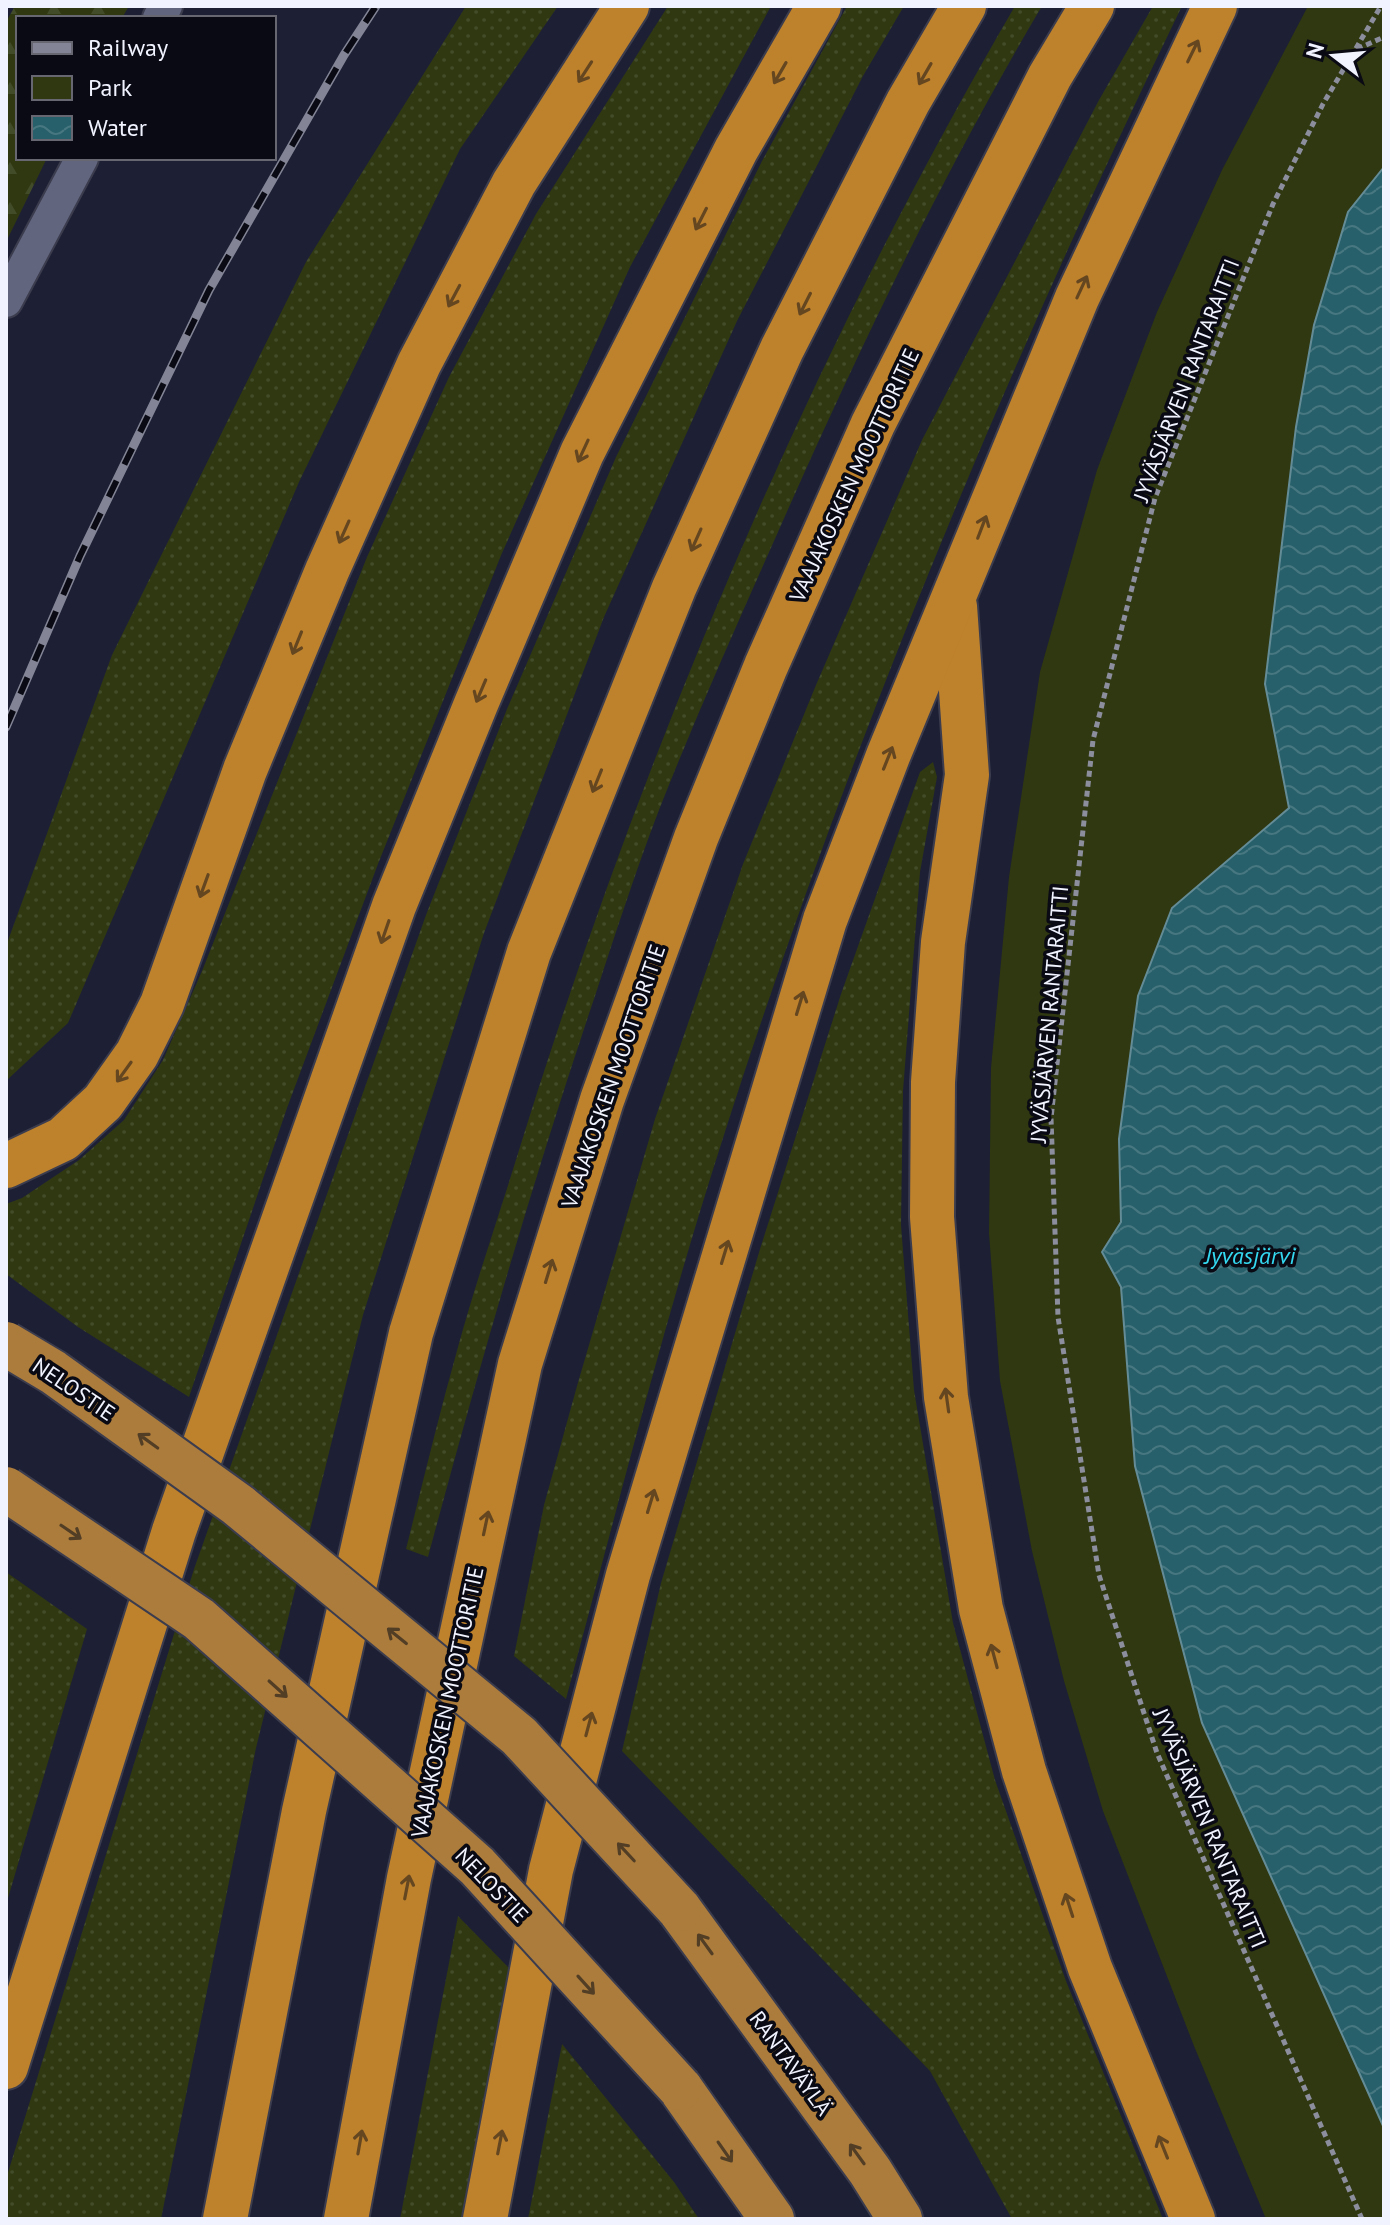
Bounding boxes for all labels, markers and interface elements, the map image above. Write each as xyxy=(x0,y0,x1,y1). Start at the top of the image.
legend xyxy=(16,16,276,160)
north arrow xyxy=(1294,16,1374,96)
text: Railway xyxy=(88,32,168,63)
one-way arrow xyxy=(1185,40,1201,64)
text: N xyxy=(1299,40,1330,61)
one-way arrow xyxy=(576,60,592,83)
one-way arrow xyxy=(772,61,787,85)
one-way arrow xyxy=(917,61,932,85)
text: Park xyxy=(88,72,133,103)
text: Water xyxy=(88,112,147,143)
one-way arrow xyxy=(692,207,708,231)
street label: JYVÄSJÄRVEN RANTARAITTI xyxy=(1126,255,1245,506)
one-way arrow xyxy=(1075,275,1090,299)
one-way arrow xyxy=(446,284,462,308)
one-way arrow xyxy=(797,292,813,316)
street label: VAAJAKOSKEN MOOTTORITIE xyxy=(782,344,925,607)
one-way arrow xyxy=(575,439,590,463)
one-way arrow xyxy=(976,515,990,540)
one-way arrow xyxy=(336,519,351,544)
one-way arrow xyxy=(687,527,702,552)
one-way arrow xyxy=(289,630,304,655)
one-way arrow xyxy=(473,678,488,702)
one-way arrow xyxy=(881,746,896,771)
one-way arrow xyxy=(589,768,603,793)
one-way arrow xyxy=(196,873,210,898)
street label: JYVÄSJÄRVEN RANTARAITTI xyxy=(1024,884,1074,1145)
one-way arrow xyxy=(376,919,391,944)
street label: VAAJAKOSKEN MOOTTORITIE xyxy=(554,941,671,1212)
one-way arrow xyxy=(793,990,808,1016)
one-way arrow xyxy=(116,1060,132,1082)
one-way arrow xyxy=(718,1239,733,1265)
water label: Jyväsjärvi xyxy=(1202,1240,1296,1271)
one-way arrow xyxy=(543,1259,557,1284)
street label: NELOSTIE xyxy=(27,1351,121,1427)
one-way arrow xyxy=(939,1388,954,1413)
one-way arrow xyxy=(138,1432,160,1449)
one-way arrow xyxy=(644,1488,659,1514)
one-way arrow xyxy=(479,1511,494,1536)
one-way arrow xyxy=(59,1524,81,1540)
street label: VAAJAKOSKEN MOOTTORITIE xyxy=(404,1564,489,1841)
one-way arrow xyxy=(387,1627,407,1645)
one-way arrow xyxy=(985,1643,1000,1669)
one-way arrow xyxy=(267,1679,287,1697)
street label: JYVÄSJÄRVEN RANTARAITTI xyxy=(1146,1703,1273,1952)
one-way arrow xyxy=(583,1712,598,1738)
street label: NELOSTIE xyxy=(449,1842,535,1928)
one-way arrow xyxy=(618,1842,636,1862)
one-way arrow xyxy=(401,1874,416,1900)
one-way arrow xyxy=(1060,1892,1075,1917)
one-way arrow xyxy=(697,1933,713,1955)
one-way arrow xyxy=(576,1975,594,1995)
street label: RANTAVÄYLÄ xyxy=(744,2005,838,2121)
one-way arrow xyxy=(354,2130,369,2155)
one-way arrow xyxy=(493,2130,508,2156)
one-way arrow xyxy=(1155,2135,1169,2160)
one-way arrow xyxy=(717,2141,733,2163)
one-way arrow xyxy=(849,2144,866,2165)

